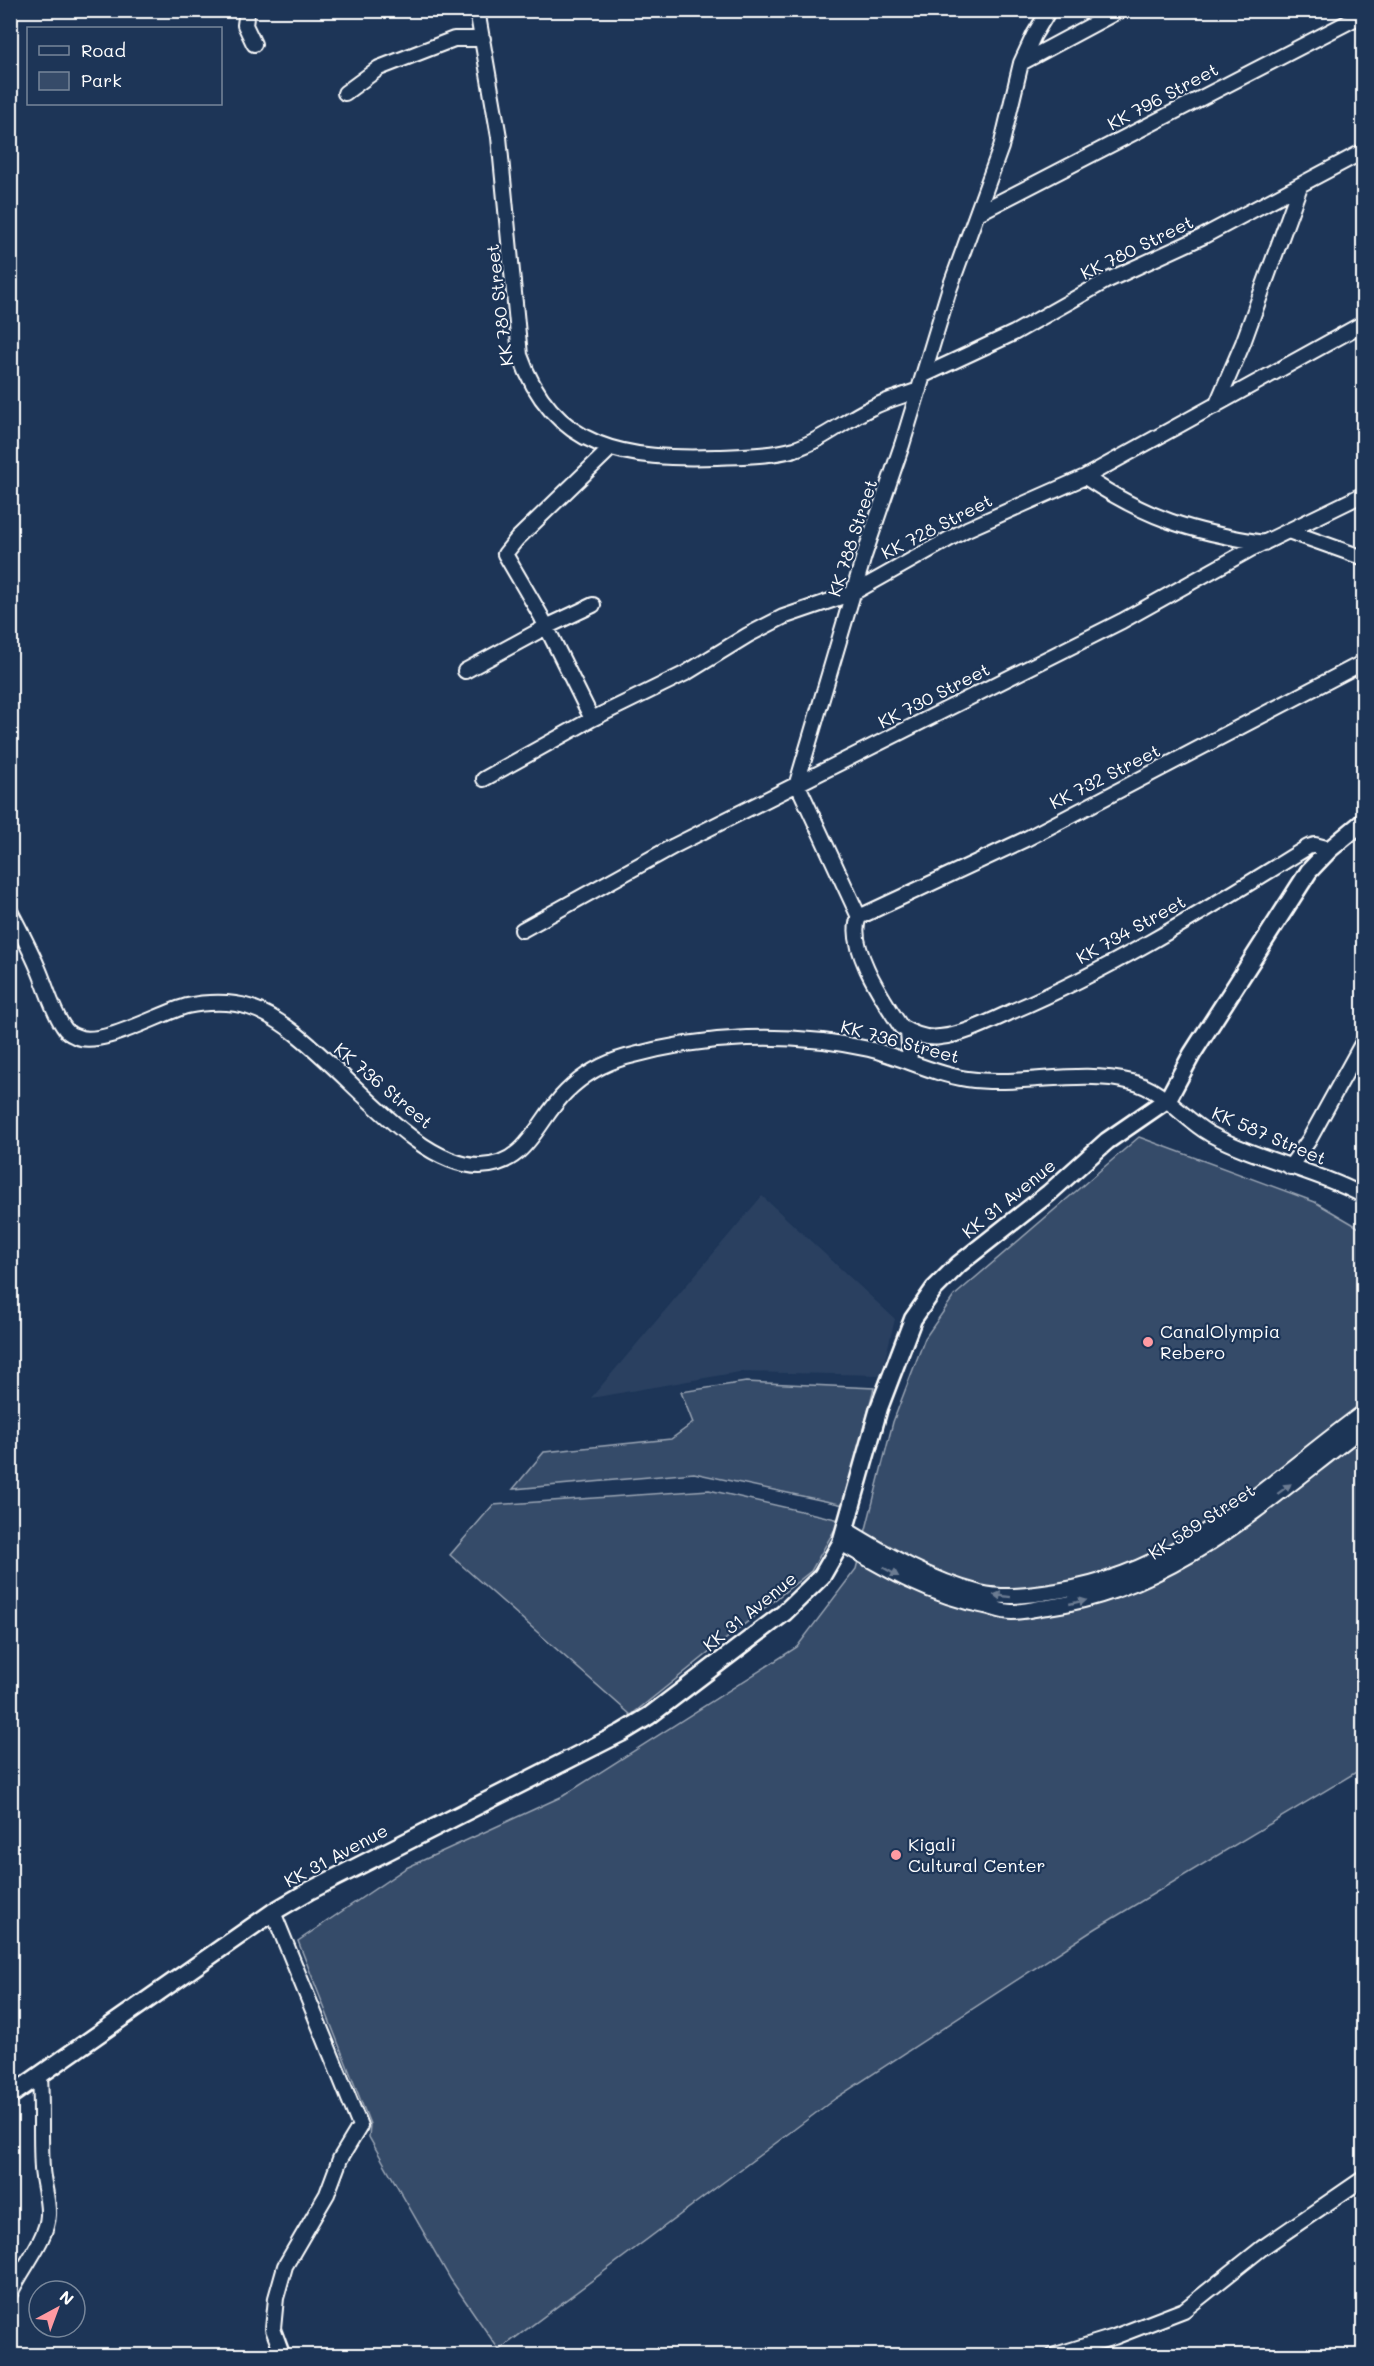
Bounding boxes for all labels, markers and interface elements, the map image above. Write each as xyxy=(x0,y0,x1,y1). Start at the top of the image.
legend xyxy=(27,27,222,105)
text: Road xyxy=(81,38,126,62)
street label: KK 796 Street xyxy=(1103,57,1222,135)
text: Park xyxy=(81,68,122,92)
street label: KK 780 Street xyxy=(1076,209,1197,285)
street label: KK 780 Street xyxy=(480,243,518,367)
street label: KK 788 Street xyxy=(822,476,882,600)
street label: KK 728 Street xyxy=(877,488,996,564)
street label: KK 730 Street xyxy=(874,657,993,734)
street label: KK 732 Street xyxy=(1045,738,1164,814)
street label: KK 734 Street xyxy=(1071,889,1190,969)
street label: KK 736 Street xyxy=(838,1014,962,1068)
street label: KK 736 Street xyxy=(329,1037,438,1134)
street label: KK 587 Street xyxy=(1209,1100,1330,1170)
street label: KK 31 Avenue xyxy=(956,1153,1060,1243)
place label: CanalOlympia Rebero xyxy=(1160,1319,1280,1364)
marker: CanalOlympia Rebero xyxy=(1141,1335,1155,1349)
street label: KK 589 Street xyxy=(1143,1478,1259,1565)
one-way arrow xyxy=(1276,1483,1292,1495)
street label: KK 31 Avenue xyxy=(697,1566,801,1656)
one-way arrow xyxy=(883,1567,900,1577)
one-way arrow xyxy=(992,1591,1011,1600)
one-way arrow xyxy=(1069,1596,1087,1606)
street label: KK 31 Avenue xyxy=(279,1818,392,1893)
place label: Kigali Cultural Center xyxy=(908,1832,1046,1877)
marker: Kigali Cultural Center xyxy=(889,1848,903,1862)
north arrow xyxy=(27,2279,87,2339)
text: N xyxy=(56,2285,79,2309)

